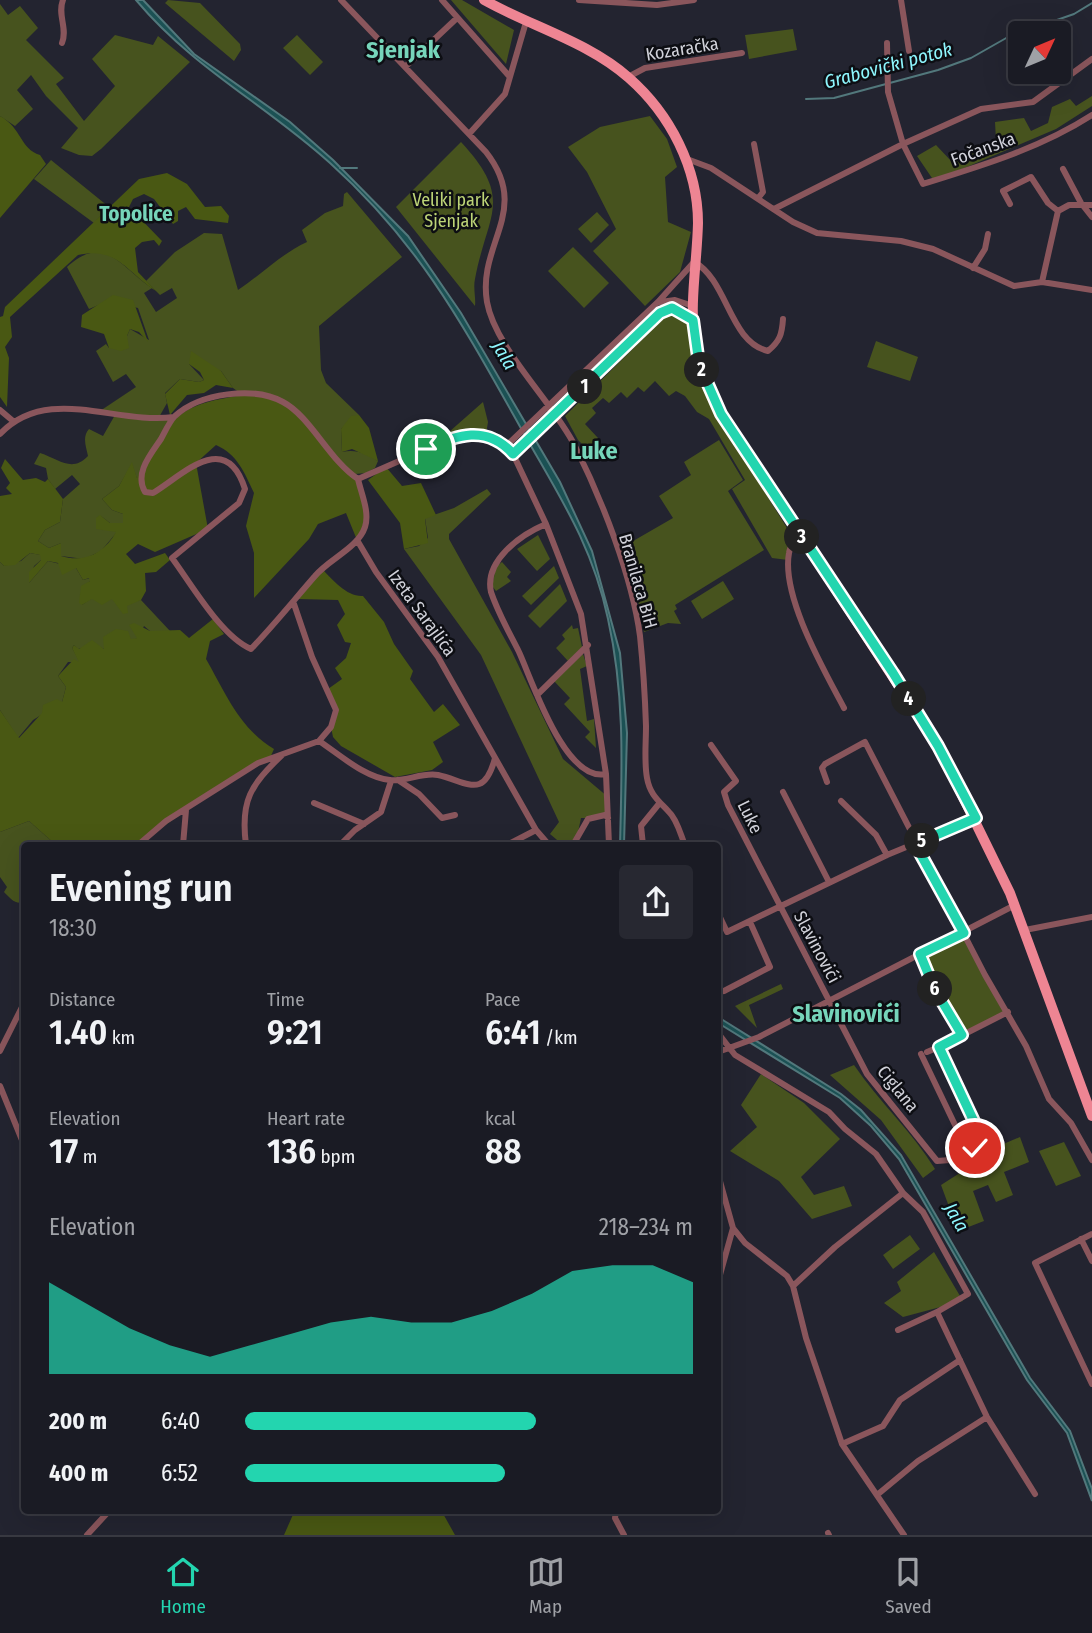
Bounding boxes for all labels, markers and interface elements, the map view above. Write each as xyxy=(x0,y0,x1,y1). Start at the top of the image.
north arrow xyxy=(1008,21,1071,84)
map controls xyxy=(1008,21,1071,84)
street label: Kozaračka xyxy=(644,32,720,66)
district label: Sjenjak xyxy=(366,36,441,64)
water label: Grabovički potok xyxy=(822,37,955,94)
street label: Fočanska xyxy=(948,127,1018,171)
park label: Veliki park Sjenjak xyxy=(413,189,490,232)
district label: Topolice xyxy=(99,201,173,227)
water label: Jala xyxy=(487,336,522,374)
pin: 2 xyxy=(684,352,720,388)
text: 2 xyxy=(697,358,706,381)
pin: 1 xyxy=(568,370,602,404)
text: 1 xyxy=(580,375,589,398)
pin xyxy=(396,419,456,479)
icon: arrive xyxy=(407,430,445,468)
district label: Luke xyxy=(570,437,618,465)
pin: 3 xyxy=(784,520,820,554)
text: 3 xyxy=(797,525,806,548)
street label: Branilaca BiH xyxy=(614,531,662,631)
street label: Izeta Sarajlića xyxy=(383,565,461,661)
pin: 4 xyxy=(892,682,926,716)
text: 4 xyxy=(904,687,913,710)
street label: Luke xyxy=(733,797,767,837)
pin: 5 xyxy=(904,824,940,858)
text: 5 xyxy=(917,829,926,852)
text: Evening run xyxy=(49,865,233,911)
button: share xyxy=(619,865,693,939)
street label: Slavinovići xyxy=(789,907,845,987)
text: 18:30 xyxy=(49,914,97,942)
pin: 6 xyxy=(918,972,953,1006)
text: 6 xyxy=(930,977,939,1000)
text: Distance xyxy=(49,988,116,1011)
text: Time xyxy=(267,988,305,1011)
text: Pace xyxy=(485,988,520,1011)
district label: Slavinovići xyxy=(792,1000,900,1028)
text: 1.40 xyxy=(49,1011,107,1053)
text: 9:21 xyxy=(267,1011,323,1053)
text: 6:41 xyxy=(485,1011,541,1053)
text: km xyxy=(107,1026,135,1049)
text: /km xyxy=(541,1026,578,1049)
street label: Ciglana xyxy=(872,1061,924,1117)
text: Elevation xyxy=(49,1107,121,1130)
text: Heart rate xyxy=(267,1107,345,1130)
text: kcal xyxy=(485,1107,516,1130)
pin xyxy=(945,1118,1005,1178)
icon: check xyxy=(956,1129,994,1167)
text: 17 xyxy=(49,1130,78,1172)
text: 136 xyxy=(267,1130,316,1172)
text: 88 xyxy=(485,1130,522,1172)
text: m xyxy=(78,1145,97,1168)
text: bpm xyxy=(316,1145,355,1168)
water label: Jala xyxy=(939,1198,974,1236)
text: Elevation xyxy=(49,1213,136,1241)
text: 218–234 m xyxy=(599,1213,693,1241)
text: 200 m xyxy=(49,1407,107,1435)
text: 6:40 xyxy=(161,1407,200,1435)
text: 400 m xyxy=(49,1459,108,1487)
text: 6:52 xyxy=(161,1459,198,1487)
tab: Home xyxy=(160,1553,206,1618)
tab: Map xyxy=(527,1553,565,1618)
tab: Saved xyxy=(885,1553,932,1618)

